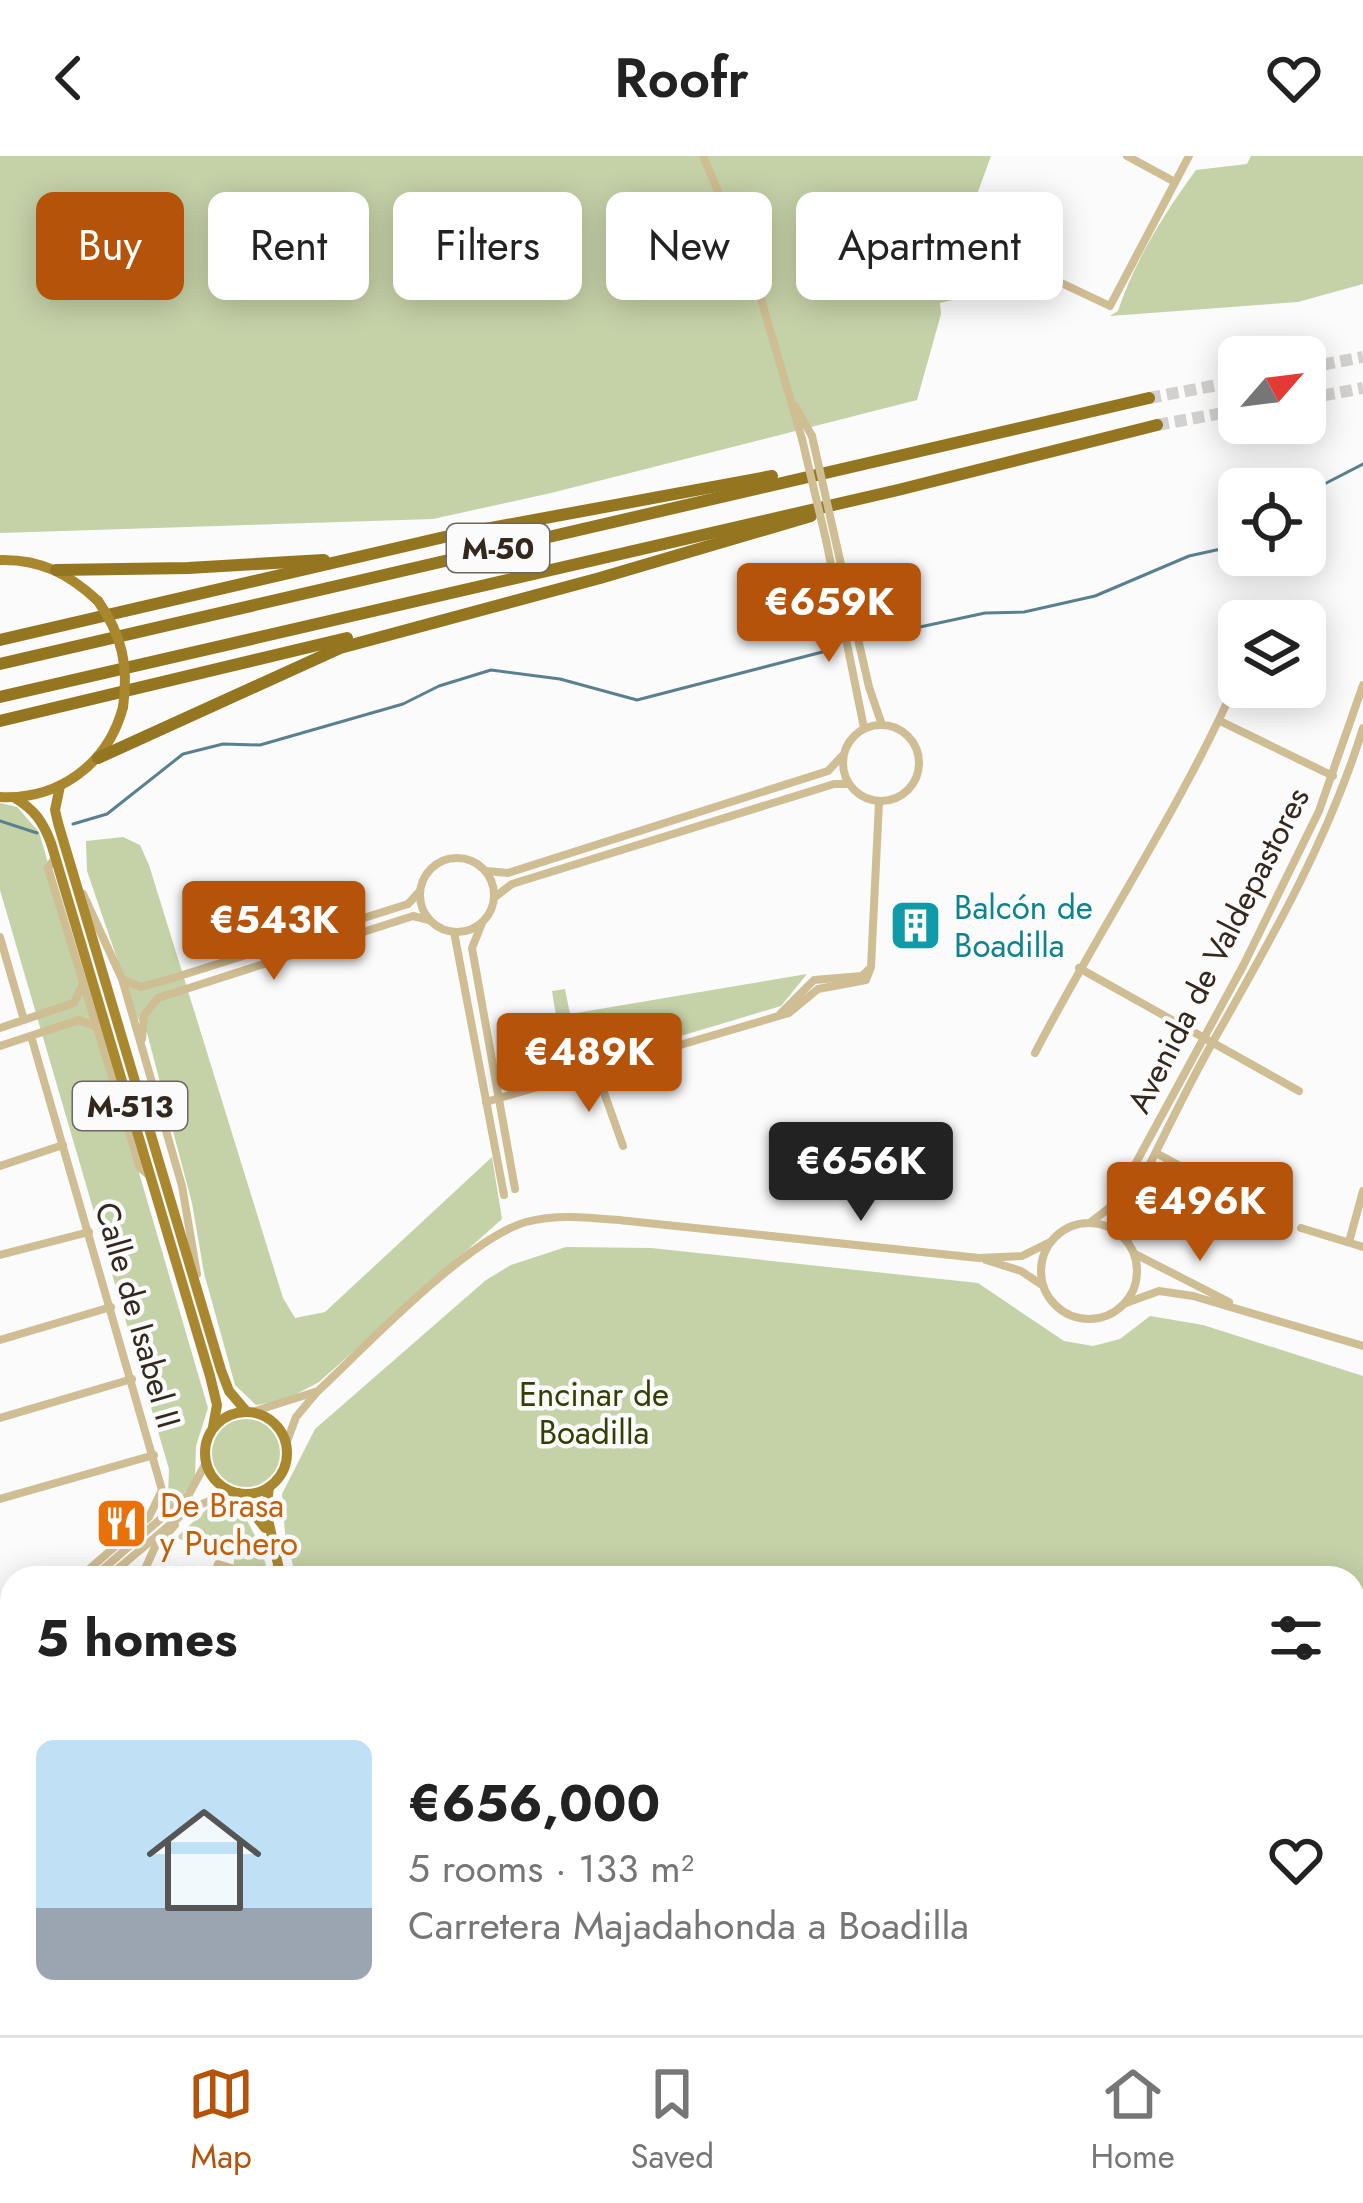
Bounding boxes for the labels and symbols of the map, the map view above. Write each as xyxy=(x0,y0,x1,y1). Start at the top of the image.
north arrow xyxy=(1218,336,1326,444)
road number: M-50 xyxy=(447,524,549,572)
pin: €659K xyxy=(745,563,913,665)
street label: Avenida de Valdepastores xyxy=(1115,779,1321,1121)
pin: €543K xyxy=(190,881,358,983)
place label: Balcón de Boadilla xyxy=(954,884,1093,969)
building icon: Balcón de Boadilla xyxy=(887,898,943,954)
pin: €489K xyxy=(505,1013,673,1115)
road number: M-513 xyxy=(73,1082,187,1130)
pin: €656K xyxy=(777,1122,945,1224)
pin: €496K xyxy=(1116,1162,1284,1264)
street label: Calle de Isabel II xyxy=(83,1197,193,1433)
park label: Encinar de Boadilla xyxy=(519,1371,669,1456)
place label: De Brasa y Puchero xyxy=(160,1482,298,1567)
restaurant icon: De Brasa y Puchero xyxy=(93,1496,149,1552)

